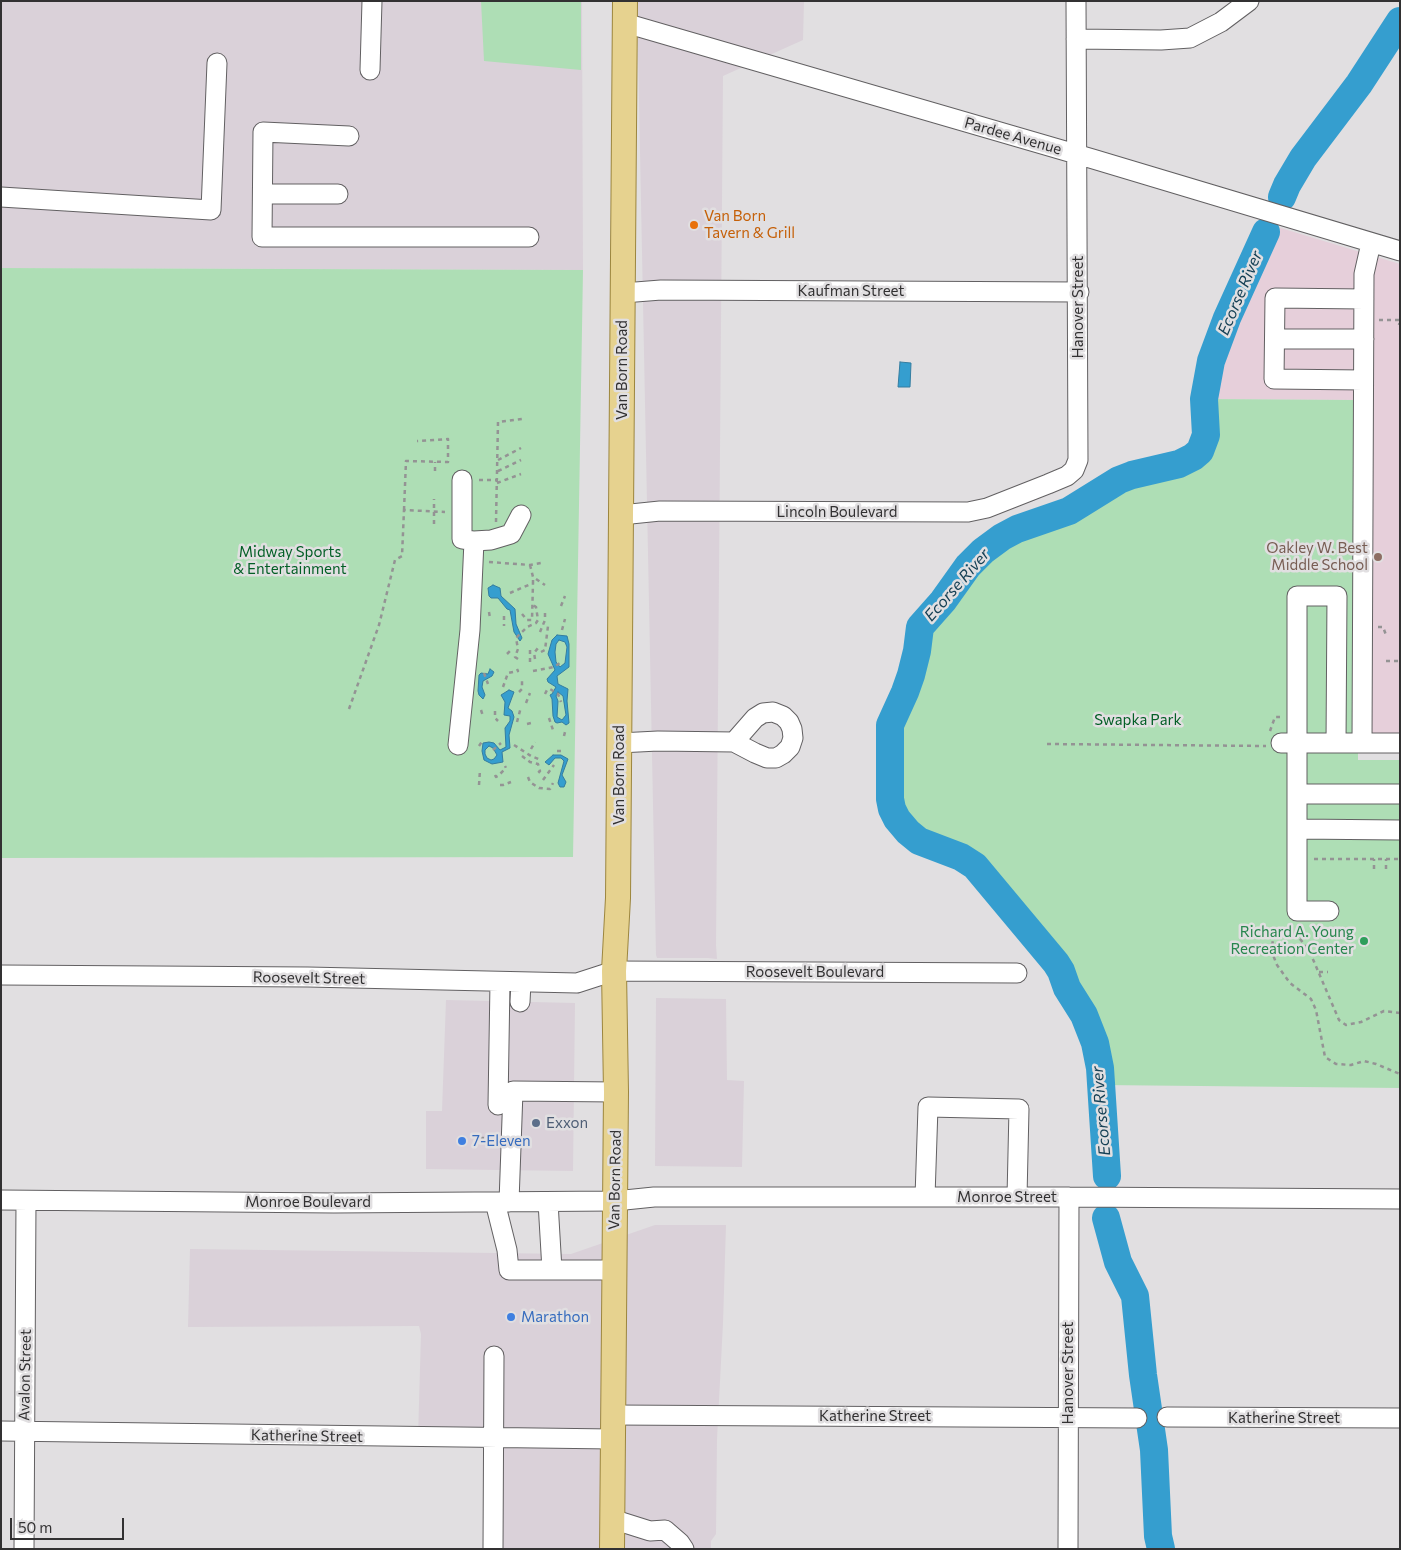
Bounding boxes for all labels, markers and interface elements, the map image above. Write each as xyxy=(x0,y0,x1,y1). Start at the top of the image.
street label: Pardee Avenue xyxy=(962,114,1064,158)
place label: Van Born Tavern & Grill xyxy=(704,207,795,242)
marker: Van Born Tavern & Grill xyxy=(688,219,700,231)
water label: Ecorse River xyxy=(1214,248,1266,338)
street label: Hanover Street xyxy=(1069,256,1087,358)
street label: Kaufman Street xyxy=(797,282,905,300)
street label: Van Born Road xyxy=(613,320,631,420)
street label: Lincoln Boulevard xyxy=(776,503,898,521)
place label: Oakley W. Best Middle School xyxy=(1266,539,1368,574)
park label: Midway Sports & Entertainment xyxy=(233,543,347,578)
water label: Ecorse River xyxy=(920,545,994,625)
marker: Oakley W. Best Middle School xyxy=(1372,551,1384,563)
park label: Swapka Park xyxy=(1094,711,1182,729)
street label: Van Born Road xyxy=(610,725,628,825)
place label: Richard A. Young Recreation Center xyxy=(1230,923,1354,958)
marker: Richard A. Young Recreation Center xyxy=(1358,935,1370,947)
street label: Roosevelt Boulevard xyxy=(746,963,884,981)
street label: Roosevelt Street xyxy=(253,968,365,988)
water label: Ecorse River xyxy=(1088,1066,1114,1156)
place label: Exxon xyxy=(546,1114,588,1132)
marker: Exxon xyxy=(530,1117,542,1129)
street label: Van Born Road xyxy=(605,1130,625,1230)
place label: 7-Eleven xyxy=(472,1132,531,1150)
marker: 7-Eleven xyxy=(456,1135,468,1147)
street label: Monroe Street xyxy=(957,1188,1057,1206)
street label: Monroe Boulevard xyxy=(245,1193,371,1211)
place label: Marathon xyxy=(521,1308,589,1326)
marker: Marathon xyxy=(505,1311,517,1323)
street label: Hanover Street xyxy=(1059,1322,1077,1424)
street label: Avalon Street xyxy=(15,1329,35,1421)
street label: Katherine Street xyxy=(819,1407,931,1425)
street label: Katherine Street xyxy=(1228,1409,1340,1427)
street label: Katherine Street xyxy=(251,1426,363,1446)
scale bar xyxy=(12,1508,126,1540)
text: 50 m xyxy=(18,1518,52,1536)

